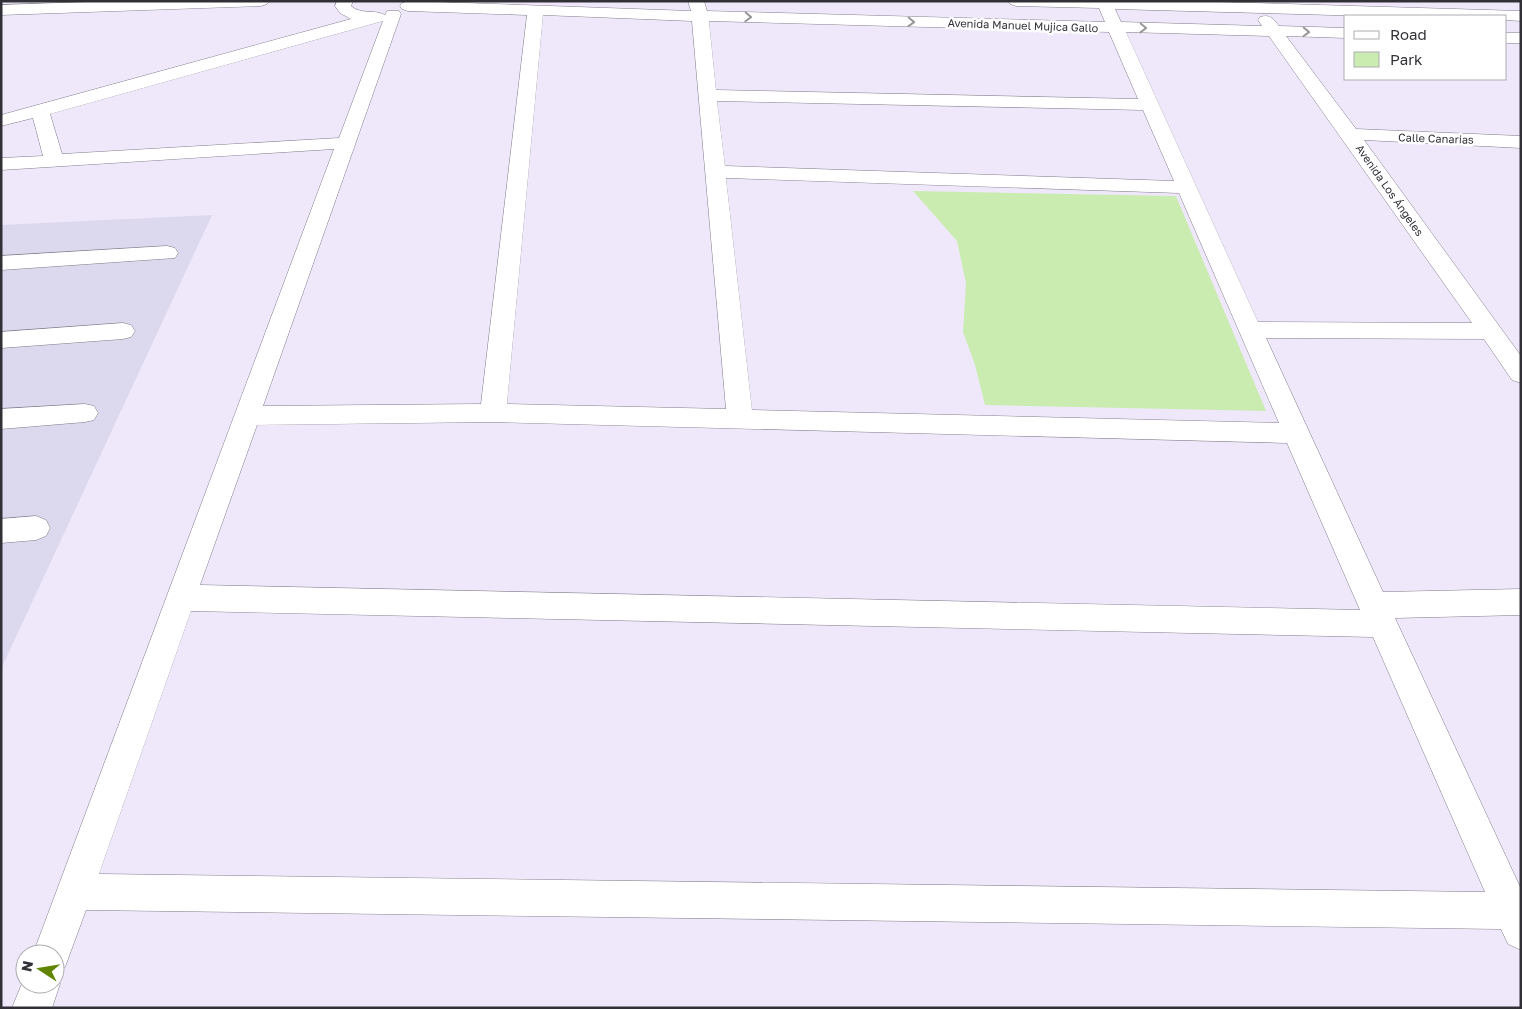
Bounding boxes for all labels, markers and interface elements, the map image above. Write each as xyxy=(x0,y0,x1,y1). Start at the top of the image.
one-way arrow xyxy=(745,12,753,23)
legend xyxy=(1344,15,1507,80)
one-way arrow xyxy=(907,16,915,27)
street label: Avenida Manuel Mujica Gallo xyxy=(947,16,1099,34)
one-way arrow xyxy=(1140,23,1147,33)
text: Road xyxy=(1390,25,1427,43)
one-way arrow xyxy=(1302,26,1310,37)
text: Park xyxy=(1390,50,1423,68)
street label: Calle Canarias xyxy=(1398,130,1474,146)
street label: Avenida Los Ángeles xyxy=(1353,142,1427,238)
north arrow xyxy=(15,944,65,994)
text: N xyxy=(17,959,36,973)

